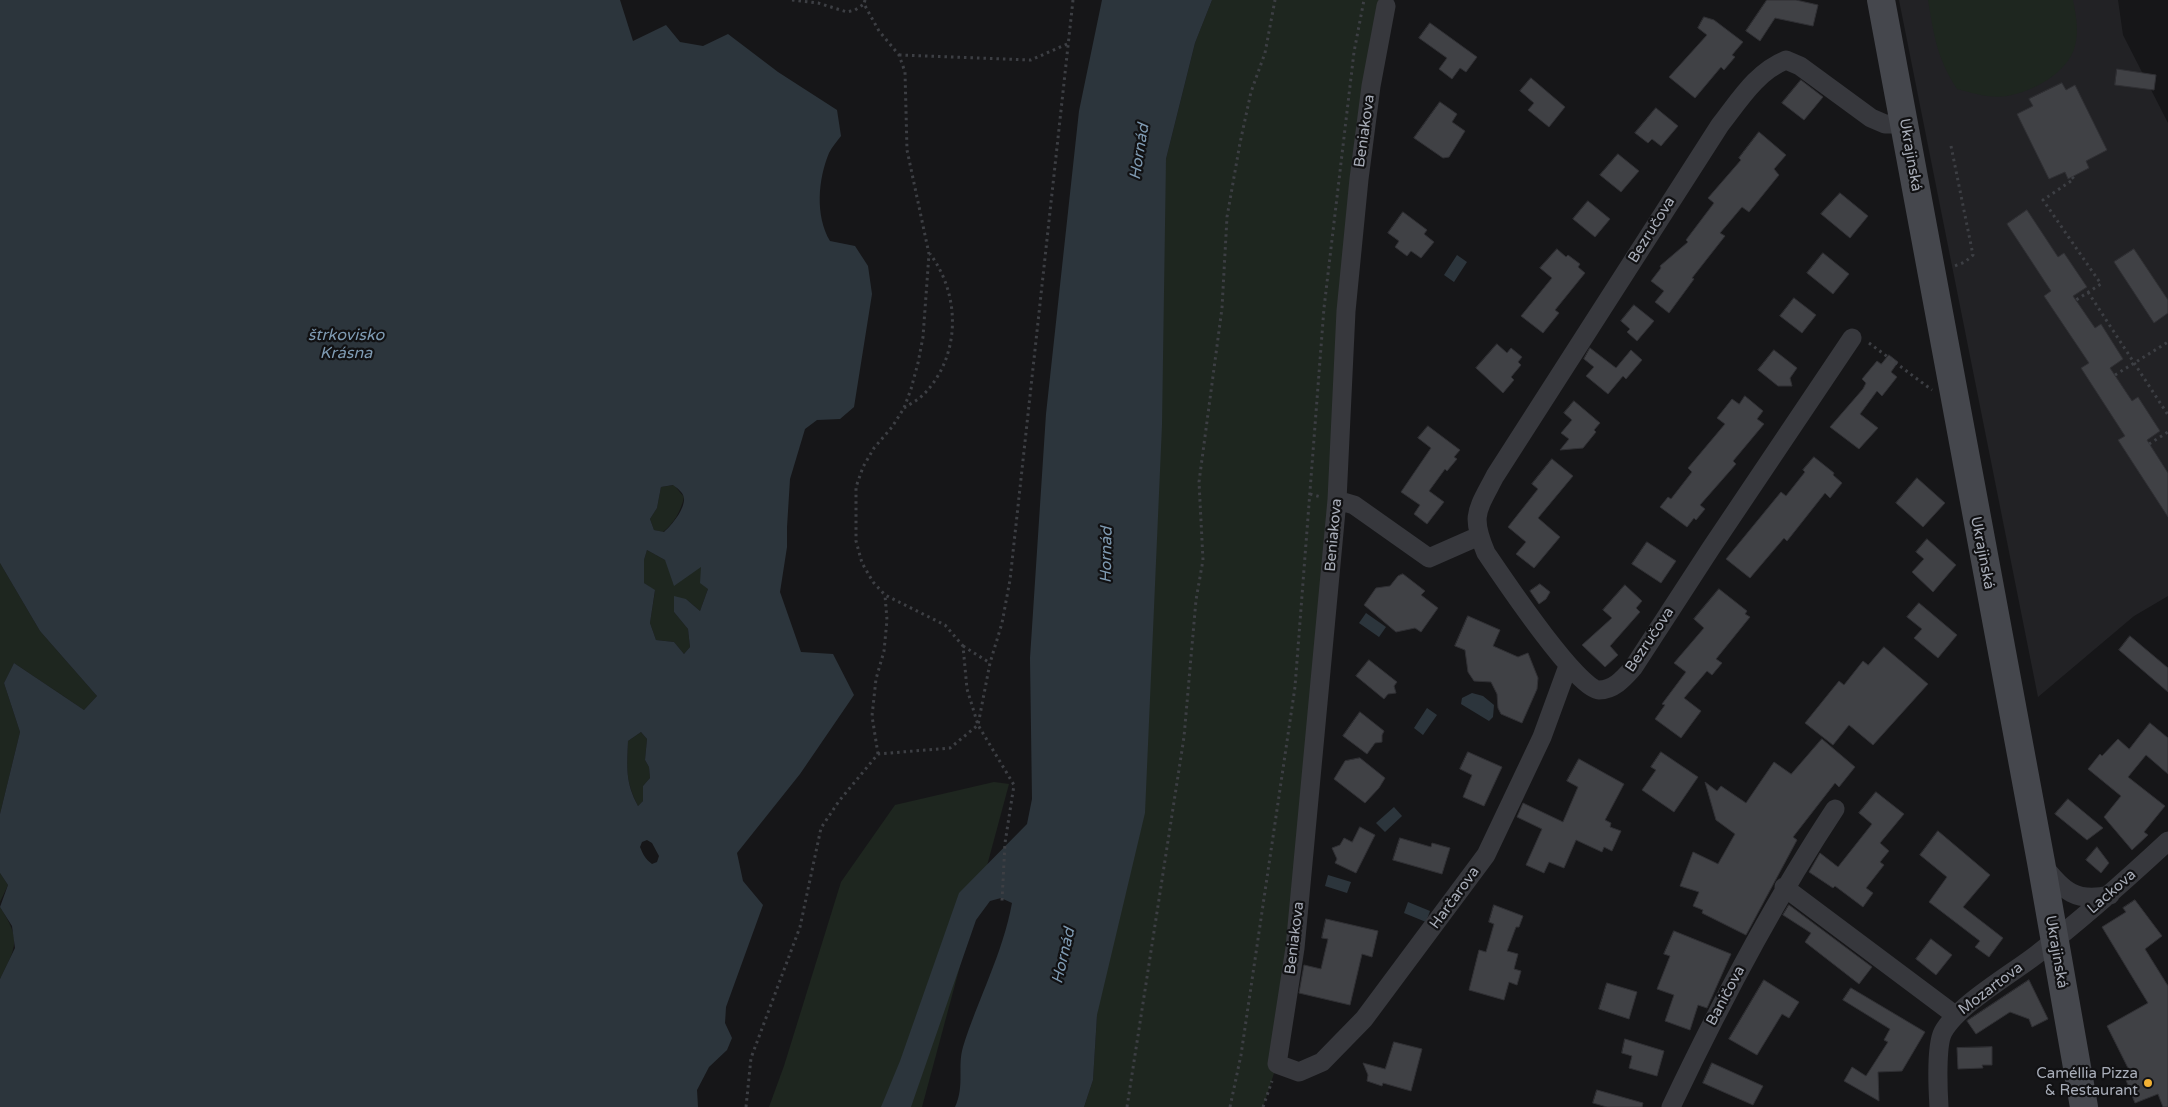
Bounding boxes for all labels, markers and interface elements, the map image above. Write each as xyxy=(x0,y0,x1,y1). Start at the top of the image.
street label: Beniakova xyxy=(1351,93,1379,169)
street label: Ukrajinská xyxy=(1895,117,1925,193)
water label: Hornád xyxy=(1126,123,1154,181)
street label: Bezručova xyxy=(1625,194,1679,266)
water label: štrkovisko Krásna xyxy=(308,326,384,364)
street label: Beniakova xyxy=(1322,498,1346,572)
street label: Ukrajinská xyxy=(1966,515,1998,591)
water label: Hornád xyxy=(1097,527,1117,583)
street label: Bezručova xyxy=(1622,604,1678,676)
street label: Harčarova xyxy=(1426,863,1484,933)
street label: Lackova xyxy=(2084,866,2140,918)
street label: Beniakova xyxy=(1282,900,1308,976)
street label: Ukrajinská xyxy=(2041,914,2071,990)
water label: Hornád xyxy=(1048,926,1080,986)
street label: Mozartova xyxy=(1955,959,2027,1019)
street label: Baničova xyxy=(1703,963,1749,1029)
place label: Caméllia Pizza & Restaurant xyxy=(2036,1065,2138,1100)
marker: Caméllia Pizza & Restaurant xyxy=(2142,1077,2154,1089)

